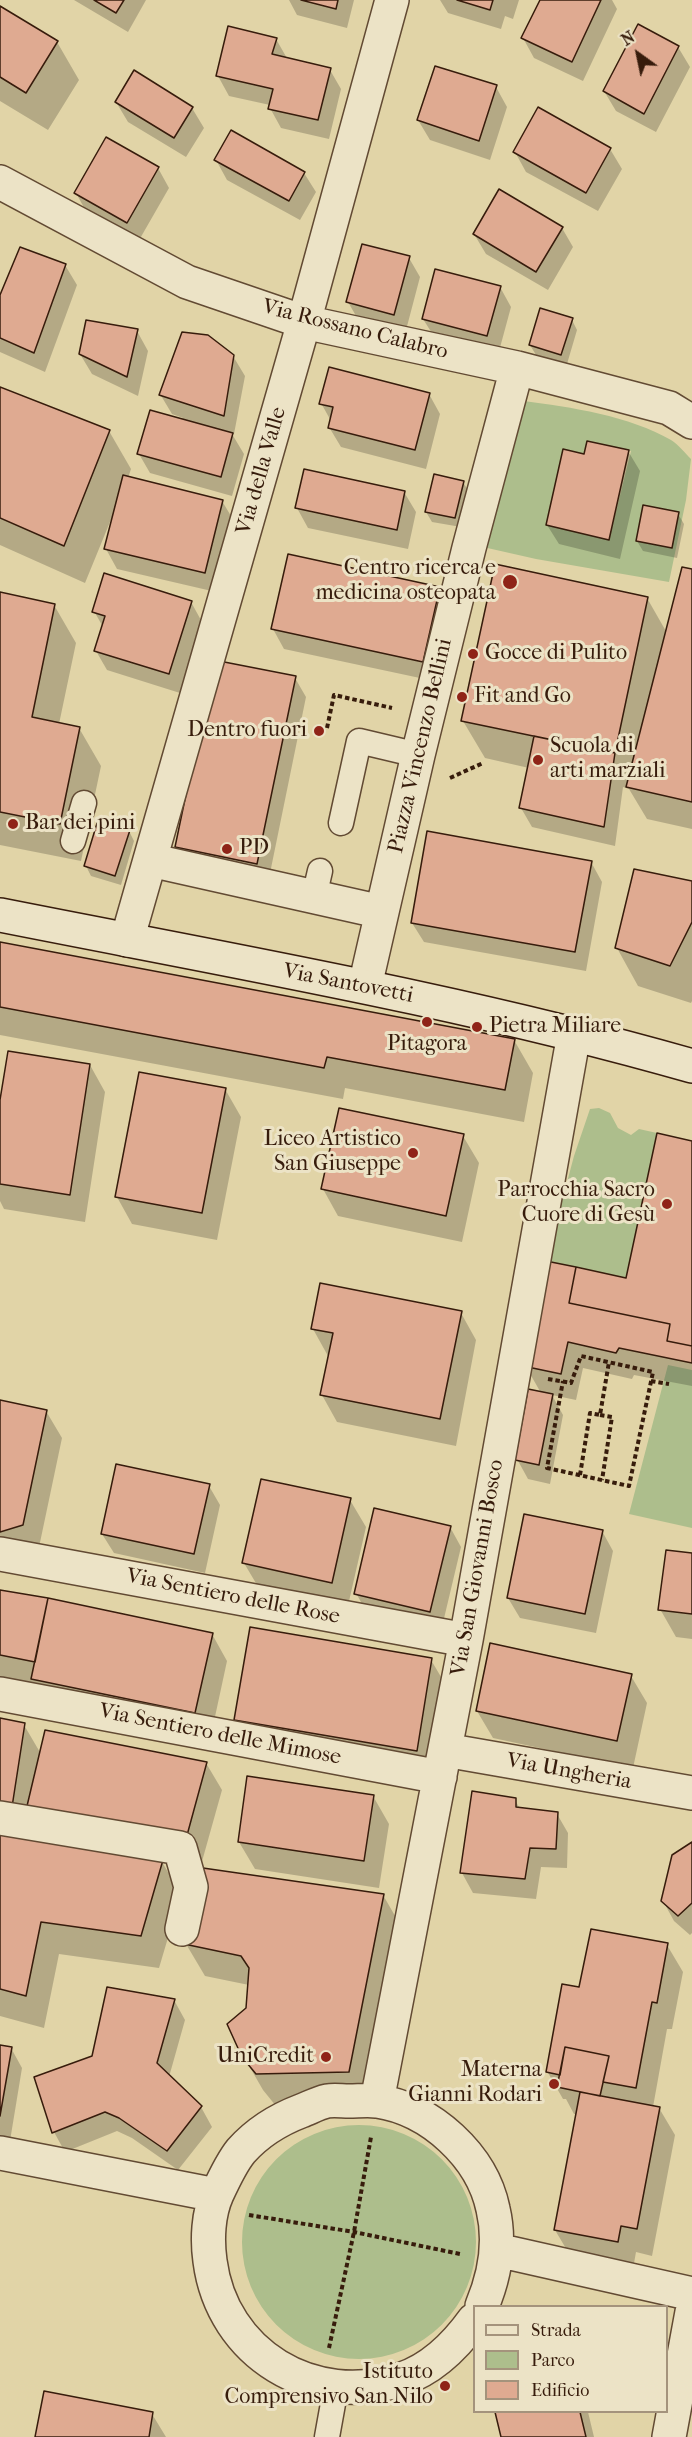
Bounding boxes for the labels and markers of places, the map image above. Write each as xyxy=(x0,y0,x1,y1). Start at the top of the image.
place label: Centro ricerca e medicina osteopata xyxy=(315,556,496,608)
marker: Centro ricerca e medicina osteopata xyxy=(501,573,519,591)
place label: Gocce di Pulito xyxy=(485,641,627,667)
marker: Gocce di Pulito xyxy=(466,647,480,661)
place label: Fit and Go xyxy=(474,684,571,710)
marker: Fit and Go xyxy=(455,690,469,704)
place label: Dentro fuori xyxy=(187,718,307,744)
marker: Dentro fuori xyxy=(312,724,326,738)
place label: Scuola di arti marziali xyxy=(550,734,666,786)
marker: Scuola di arti marziali xyxy=(531,753,545,767)
place label: Bar dei pini xyxy=(25,811,135,837)
marker: Bar dei pini xyxy=(6,817,20,831)
place label: PD xyxy=(239,836,269,862)
marker: PD xyxy=(220,842,234,856)
place label: Pietra Miliare xyxy=(489,1014,621,1040)
marker: Pitagora xyxy=(420,1015,434,1029)
marker: Pietra Miliare xyxy=(470,1020,484,1034)
place label: Pitagora xyxy=(387,1032,467,1058)
place label: Liceo Artistico San Giuseppe xyxy=(264,1127,401,1178)
marker: Liceo Artistico San Giuseppe xyxy=(406,1146,420,1160)
place label: Parrocchia Sacro Cuore di Gesù xyxy=(497,1178,655,1230)
marker: Parrocchia Sacro Cuore di Gesù xyxy=(660,1197,674,1211)
place label: UniCredit xyxy=(217,2044,314,2070)
marker: UniCredit xyxy=(319,2050,333,2064)
place label: Materna Gianni Rodari xyxy=(408,2058,542,2110)
marker: Materna Gianni Rodari xyxy=(547,2077,561,2091)
place label: Istituto Comprensivo San Nilo xyxy=(224,2360,433,2412)
marker: Istituto Comprensivo San Nilo xyxy=(438,2379,452,2393)

